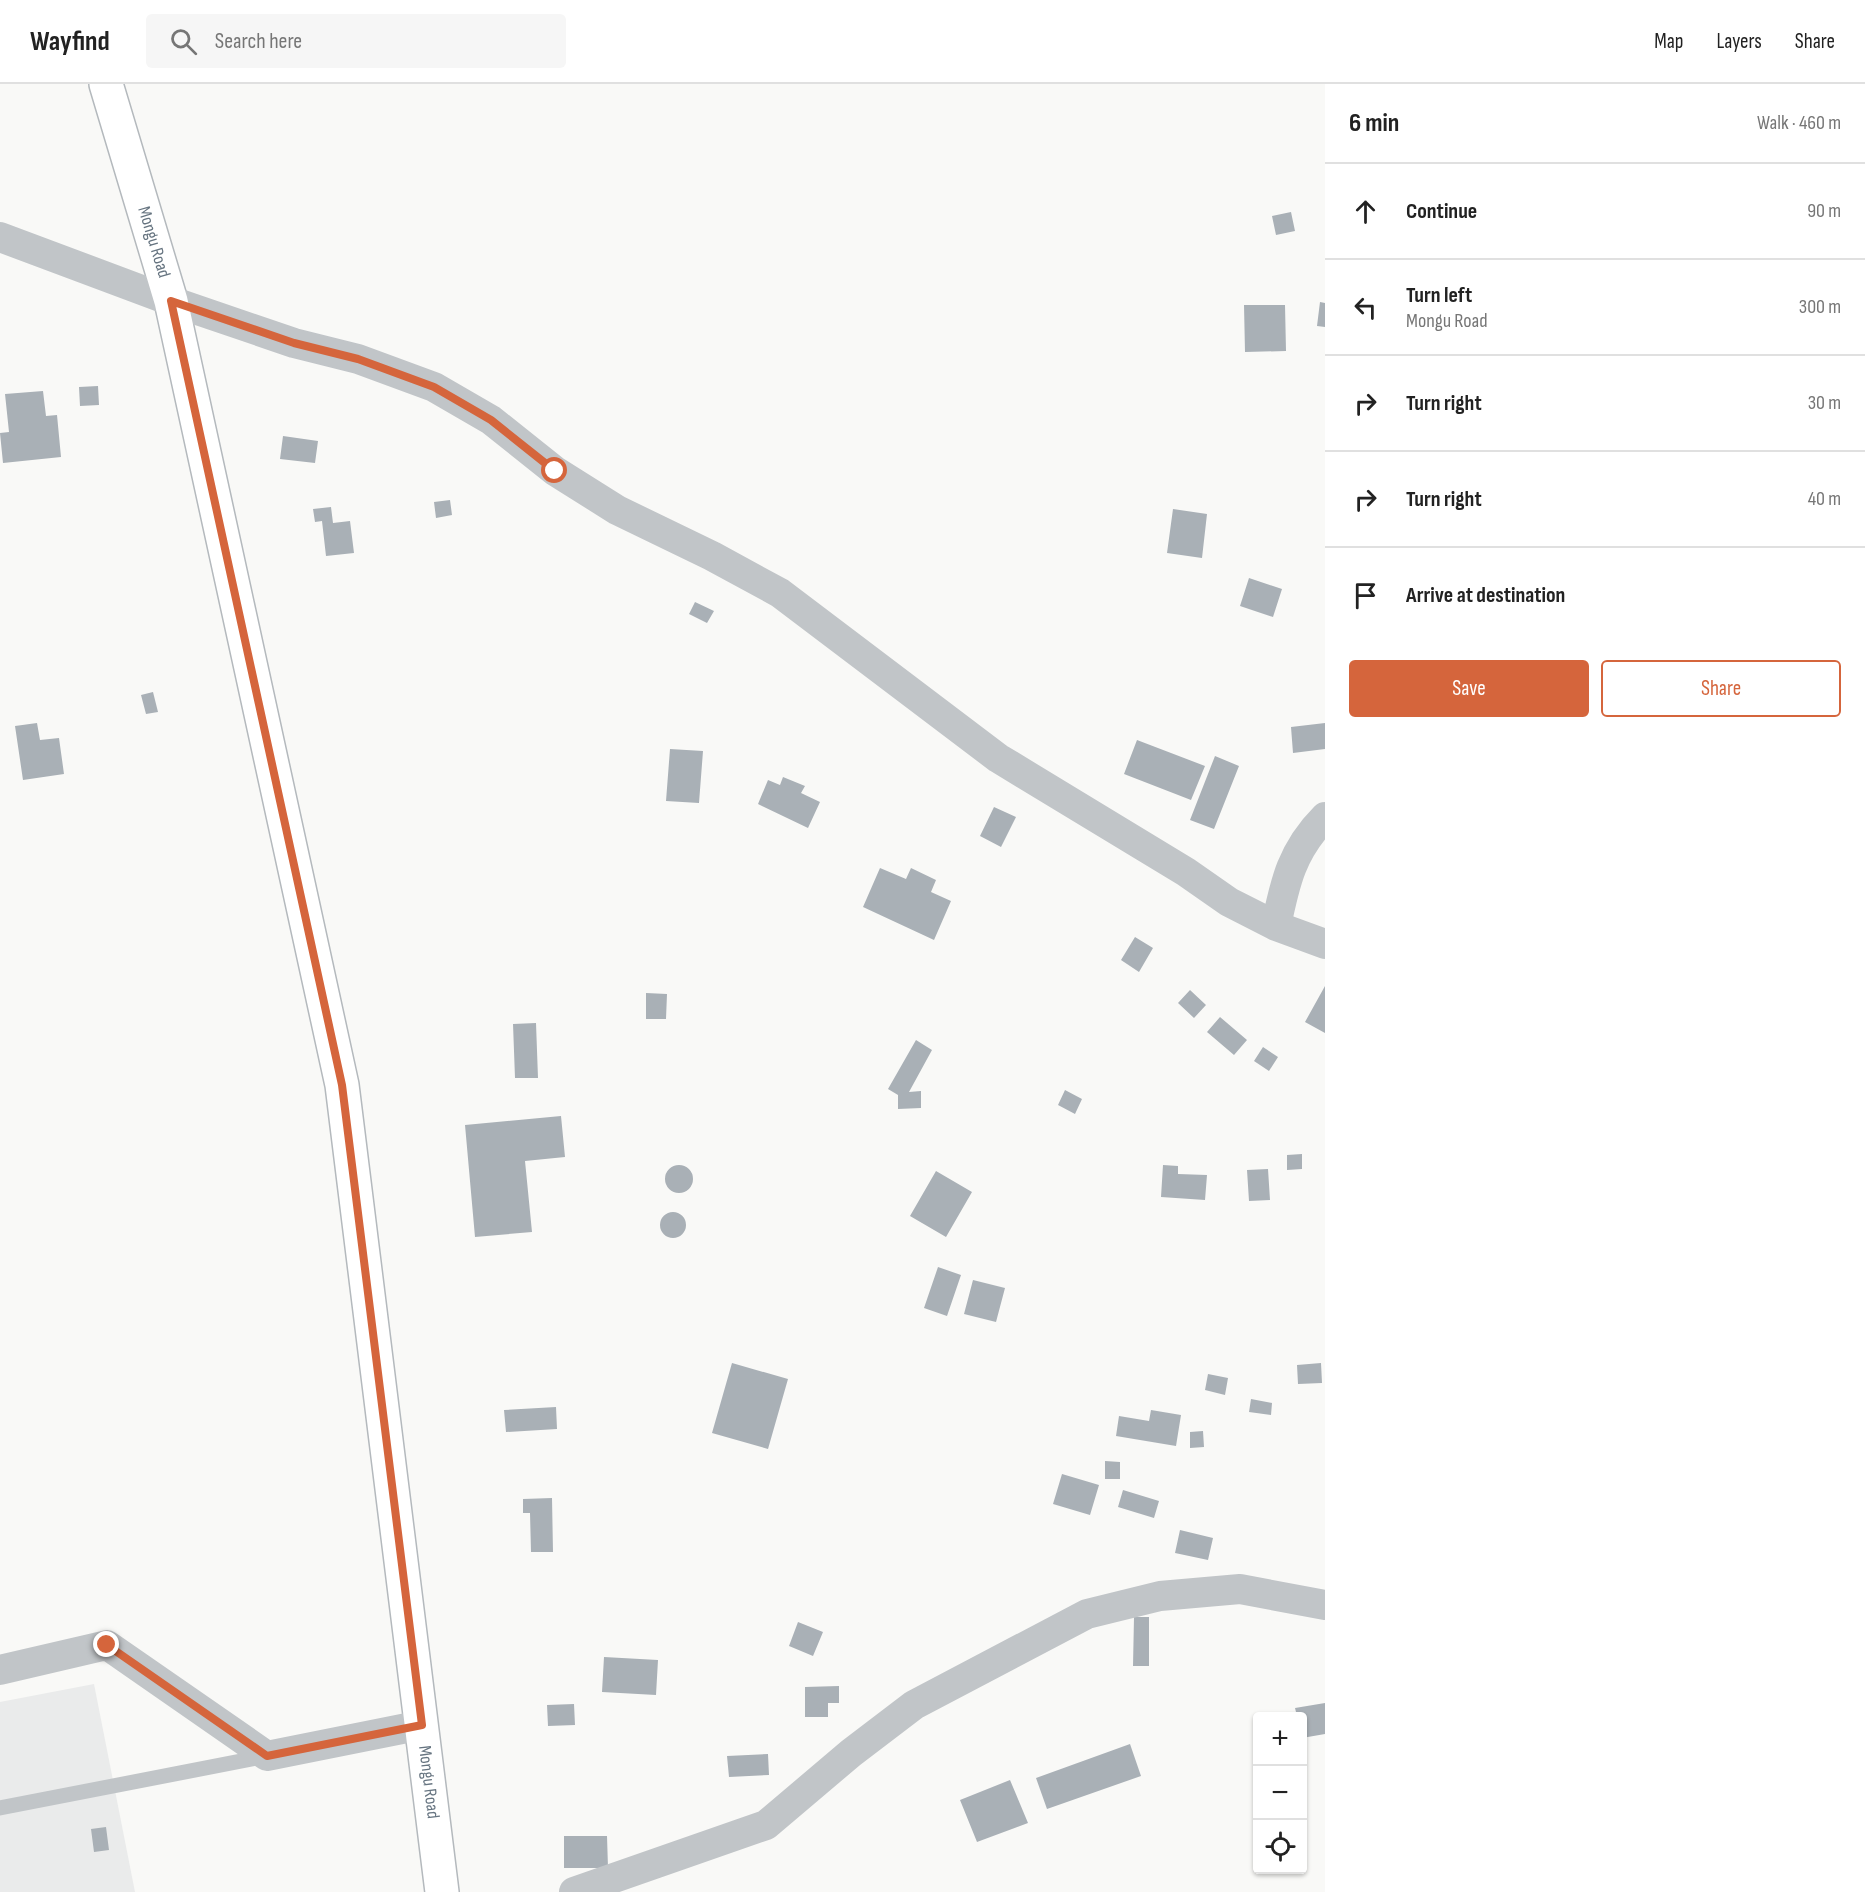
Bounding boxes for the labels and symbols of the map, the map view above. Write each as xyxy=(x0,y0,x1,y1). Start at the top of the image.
street label: Mongu Road xyxy=(133,204,175,280)
route start xyxy=(541,457,567,483)
route end xyxy=(93,1631,119,1657)
street label: Mongu Road xyxy=(414,1744,444,1820)

